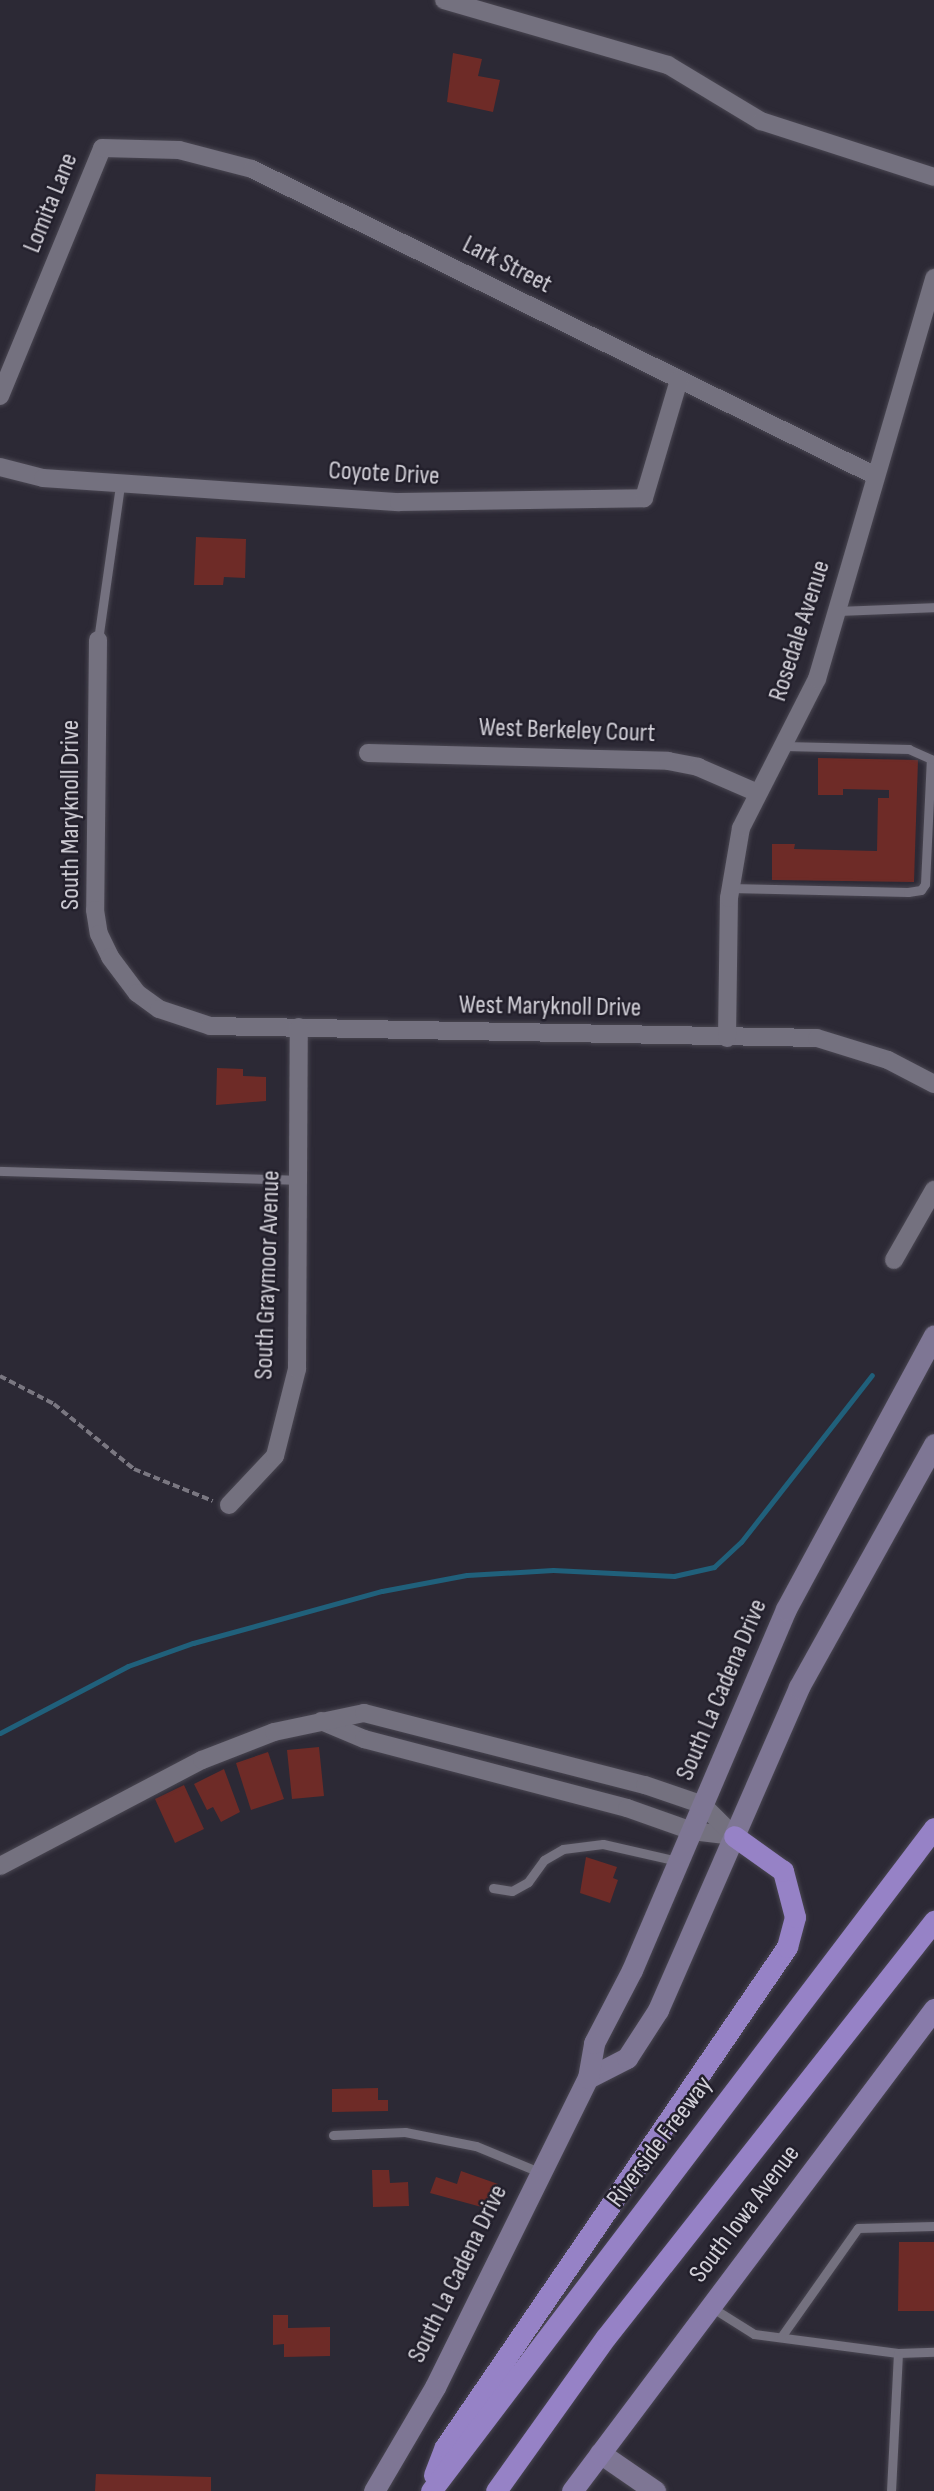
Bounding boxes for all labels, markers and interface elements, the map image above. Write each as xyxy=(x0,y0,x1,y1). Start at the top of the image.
street label: Lomita Lane xyxy=(17,149,85,257)
street label: Lark Street xyxy=(457,229,557,301)
street label: Coyote Drive xyxy=(328,456,440,492)
street label: Rosedale Avenue xyxy=(763,557,837,705)
street label: West Berkeley Court xyxy=(478,712,656,750)
street label: South Maryknoll Drive xyxy=(55,720,87,910)
street label: West Maryknoll Drive xyxy=(458,990,642,1024)
street label: South Graymoor Avenue xyxy=(249,1170,287,1380)
street label: South La Cadena Drive xyxy=(670,1595,774,1785)
street label: Riverside Freeway xyxy=(601,2070,719,2214)
street label: South Iowa Avenue xyxy=(683,2139,807,2289)
street label: South La Cadena Drive xyxy=(401,2180,515,2368)

